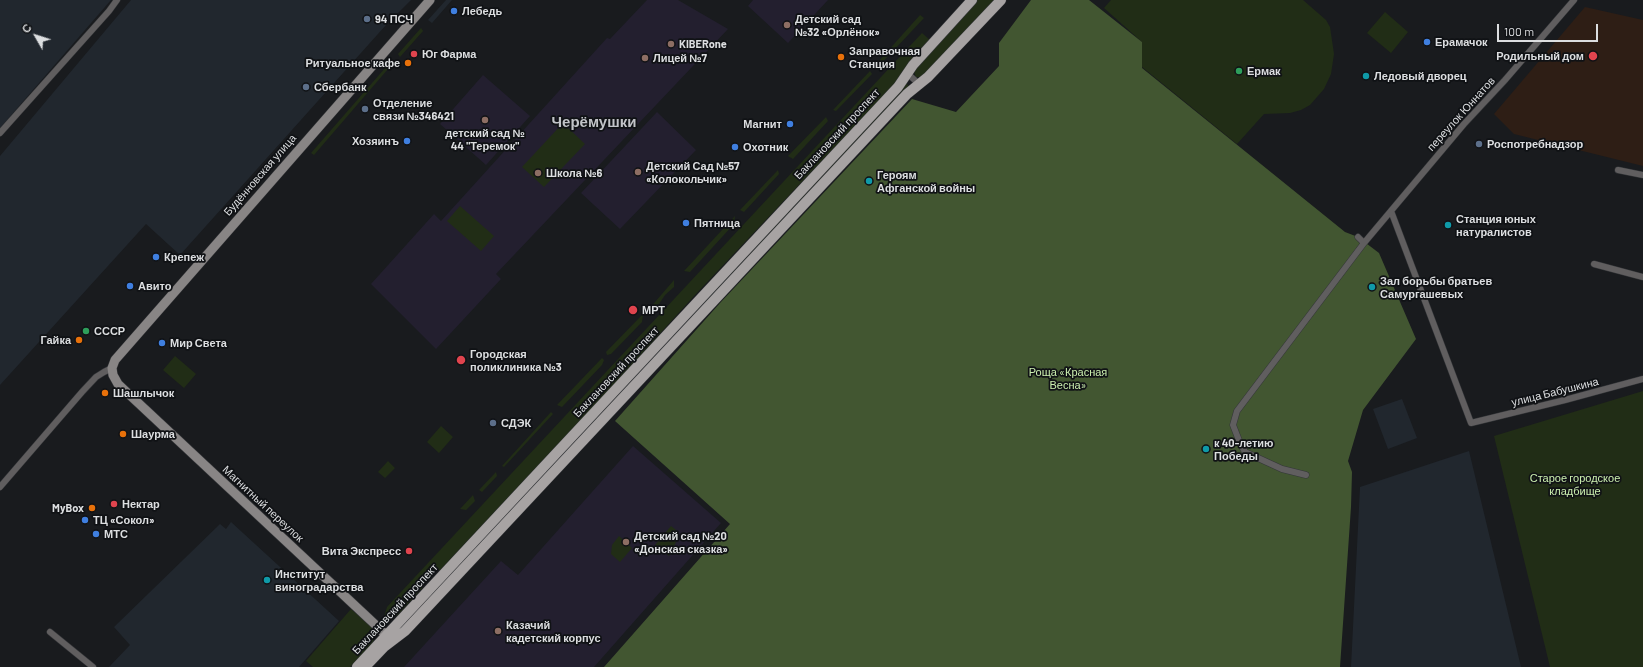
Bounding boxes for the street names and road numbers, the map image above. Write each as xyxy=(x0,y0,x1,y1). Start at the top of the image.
street label: переулок Юннатов xyxy=(1424,74,1498,154)
street label: Баклановский проспект xyxy=(792,86,882,182)
street label: Будённовская улица xyxy=(221,132,299,218)
street label: Баклановский проспект xyxy=(571,324,661,420)
street label: улица Бабушкина xyxy=(1510,375,1600,409)
street label: Магнитный переулок xyxy=(220,463,306,545)
street label: Баклановский проспект xyxy=(350,561,440,657)

